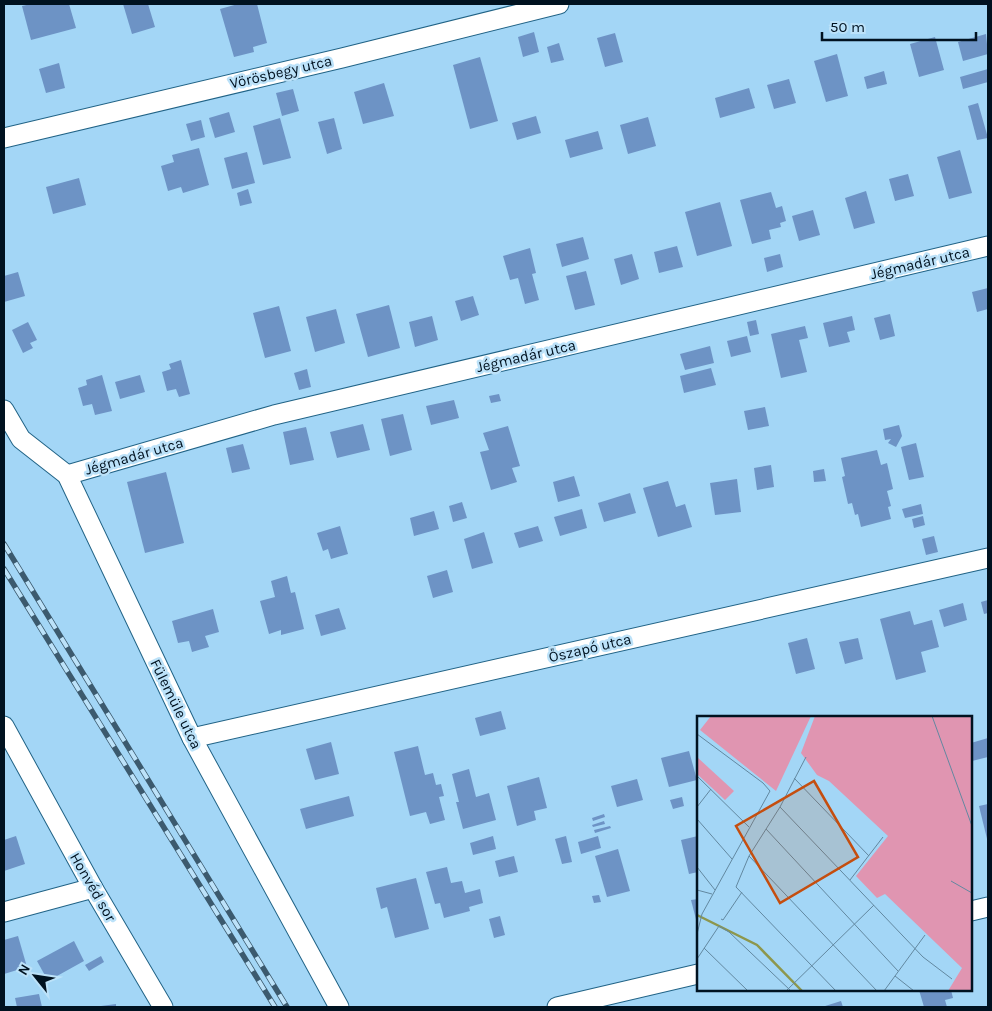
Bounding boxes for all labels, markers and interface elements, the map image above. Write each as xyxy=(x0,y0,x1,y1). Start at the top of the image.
scale bar xyxy=(822,10,976,42)
text: 50 m xyxy=(830,18,865,36)
street label: Vörösbegy utca xyxy=(228,52,334,92)
street label: Jégmadár utca xyxy=(869,243,971,283)
street label: Jégmadár utca xyxy=(475,336,577,376)
street label: Jégmadár utca xyxy=(83,433,185,479)
street label: Őszapó utca xyxy=(547,630,633,666)
street label: Fülemüle utca xyxy=(146,656,206,752)
inset map xyxy=(697,716,972,991)
street label: Honvéd sor xyxy=(66,849,120,925)
north arrow xyxy=(10,951,60,1001)
text: N xyxy=(14,961,34,978)

